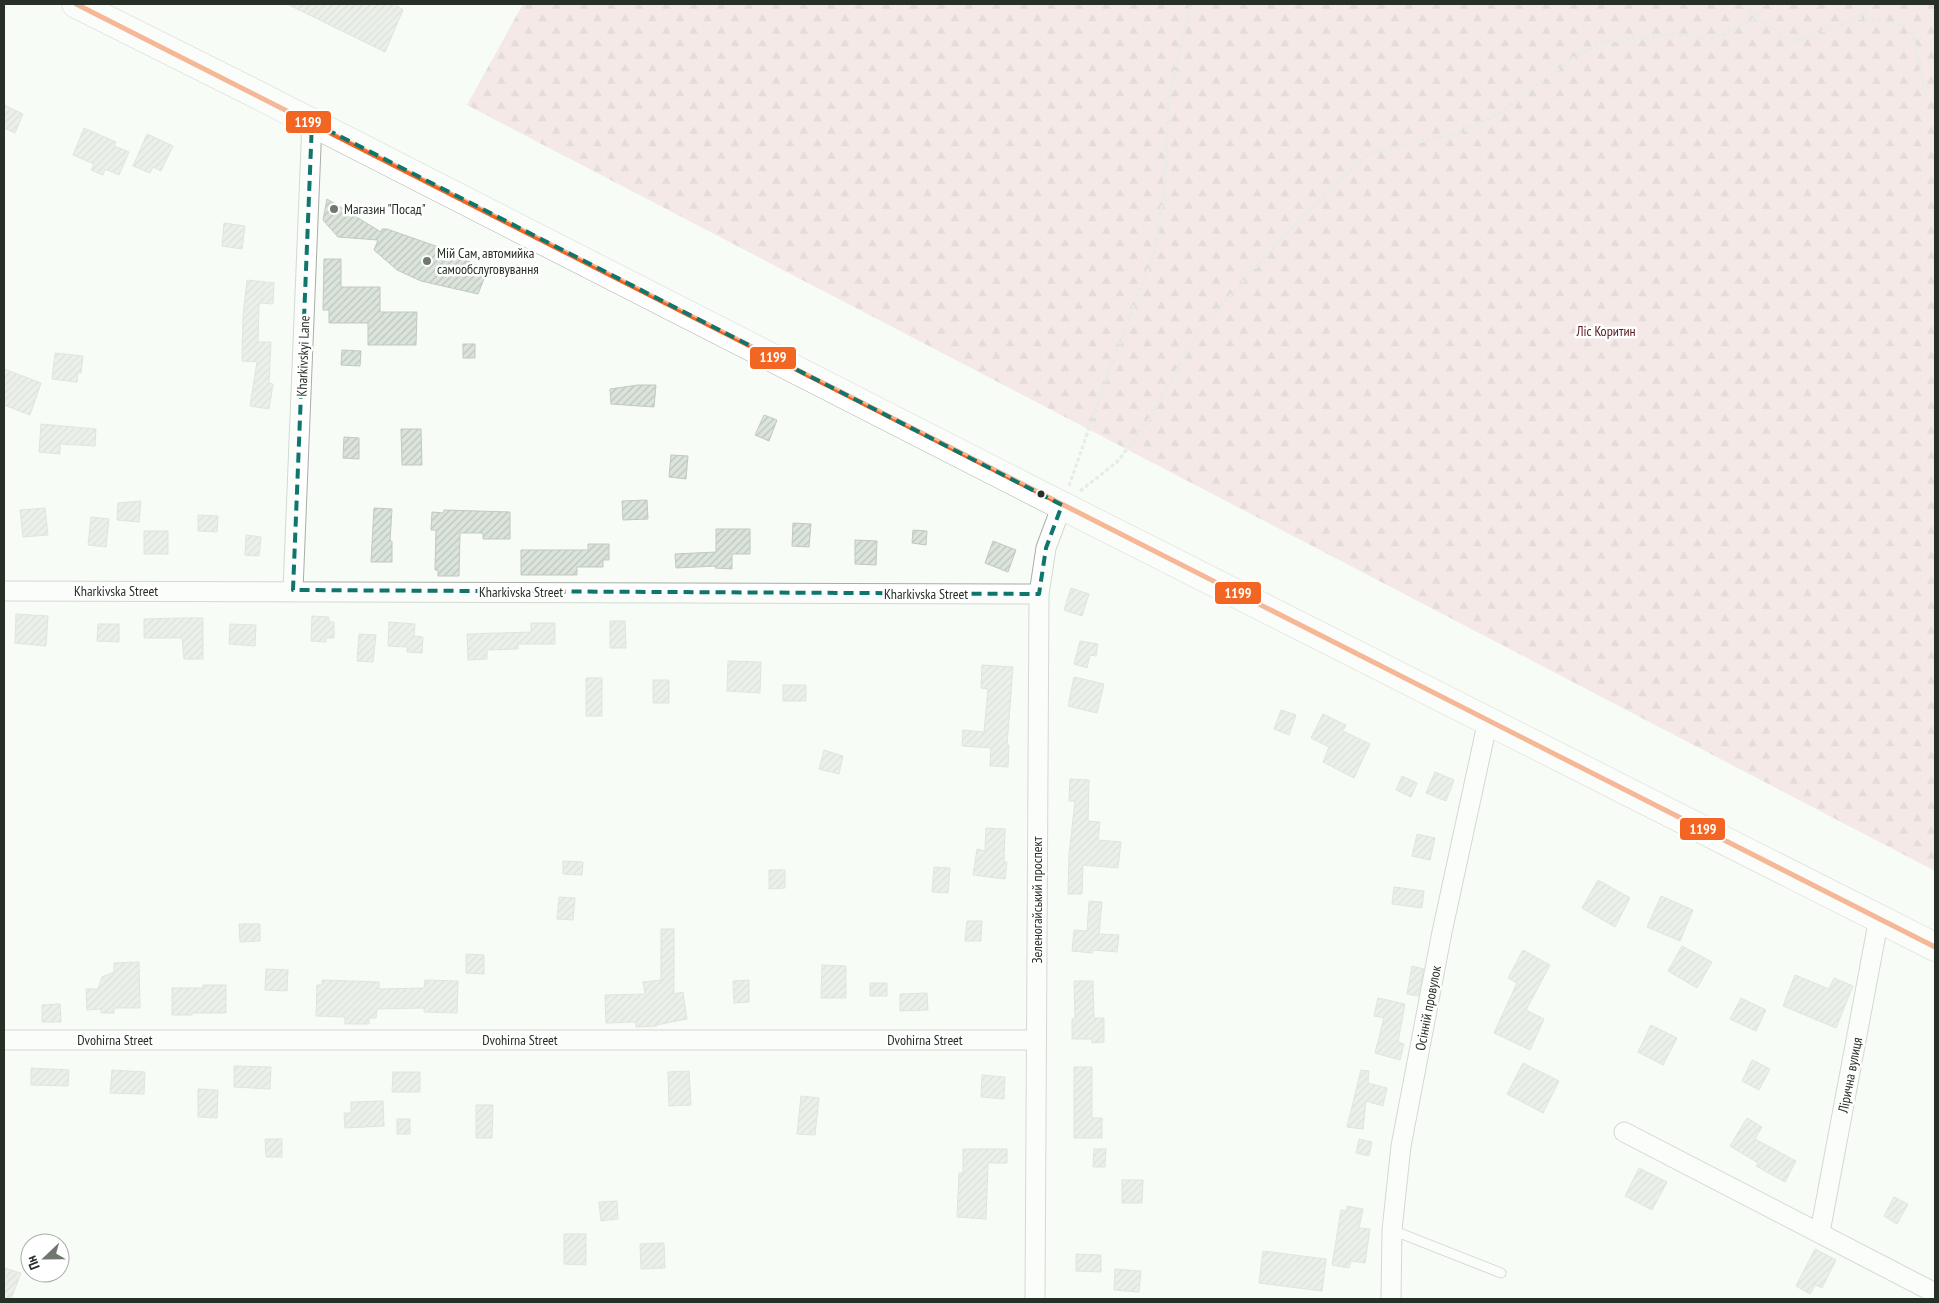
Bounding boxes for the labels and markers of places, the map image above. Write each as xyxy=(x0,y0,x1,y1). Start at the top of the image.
place label: Магазин "Посад" xyxy=(344,200,426,218)
marker: Магазин "Посад" xyxy=(328,203,340,215)
place label: Мій Сам, автомийка самообслуговування xyxy=(437,244,539,278)
marker: Мій Сам, автомийка самообслуговування xyxy=(421,255,433,267)
unlabelled marker xyxy=(1036,489,1046,499)

